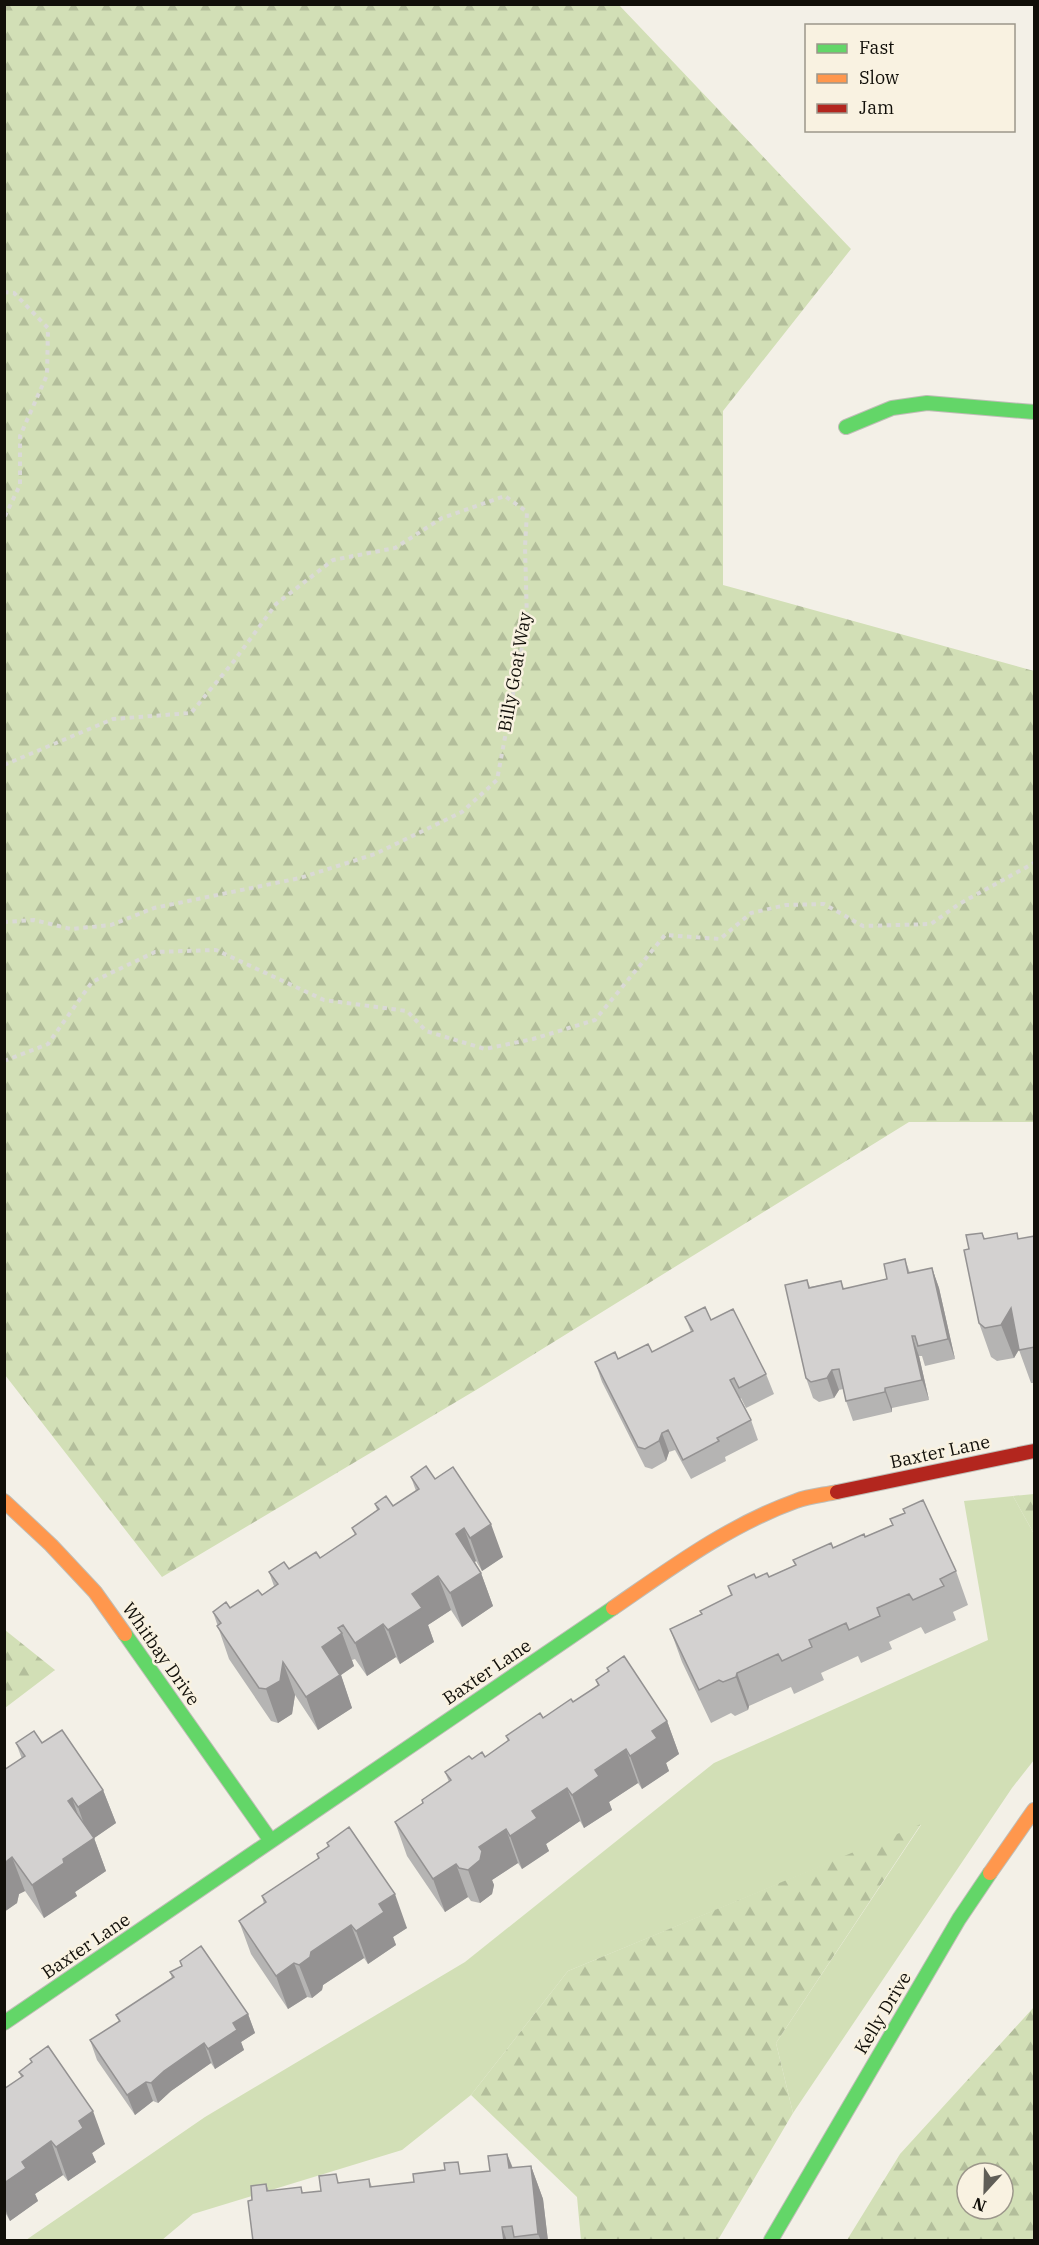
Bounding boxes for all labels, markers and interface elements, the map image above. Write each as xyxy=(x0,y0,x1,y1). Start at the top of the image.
legend xyxy=(805,24,1015,132)
text: Fast xyxy=(859,36,894,59)
text: Slow xyxy=(859,66,899,89)
text: Jam xyxy=(859,96,894,119)
street label: Billy Goat Way xyxy=(493,610,536,734)
street label: Baxter Lane xyxy=(888,1430,992,1473)
street label: Whitbay Drive xyxy=(117,1598,205,1710)
street label: Baxter Lane xyxy=(438,1634,535,1710)
street label: Baxter Lane xyxy=(37,1908,134,1984)
street label: Kelly Drive xyxy=(849,1967,916,2058)
north arrow xyxy=(955,2161,1015,2221)
text: N xyxy=(970,2193,989,2217)

